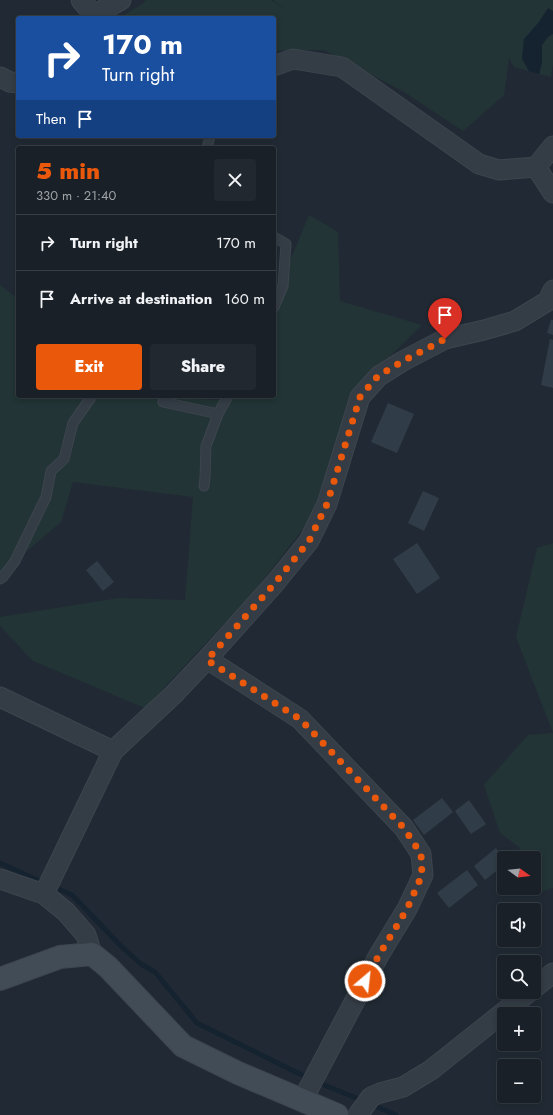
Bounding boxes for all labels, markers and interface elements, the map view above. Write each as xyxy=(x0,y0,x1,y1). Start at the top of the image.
text: 170 m xyxy=(102,24,183,65)
icon: right xyxy=(36,32,88,84)
text: Turn right xyxy=(102,62,174,88)
text: Then xyxy=(36,108,66,130)
icon: arrive xyxy=(74,108,96,130)
text: 5 min xyxy=(36,153,100,188)
button: close xyxy=(214,159,256,201)
text: 330 m · 21:40 xyxy=(36,186,116,205)
icon: right xyxy=(36,232,58,254)
text: Turn right xyxy=(70,232,138,254)
text: 170 m xyxy=(216,232,256,254)
icon: arrive xyxy=(36,288,58,310)
text: Arrive at destination xyxy=(70,288,212,310)
text: 160 m xyxy=(224,288,265,310)
pin xyxy=(428,298,462,339)
icon: arrive xyxy=(434,304,456,326)
button: Exit xyxy=(36,344,142,390)
button: Share xyxy=(150,344,256,390)
north arrow xyxy=(497,851,541,895)
map controls xyxy=(497,851,541,1103)
button: sound xyxy=(497,903,541,947)
button: search xyxy=(497,955,541,999)
position arrow xyxy=(344,960,386,1002)
button: + xyxy=(497,1007,541,1051)
button: − xyxy=(497,1059,541,1103)

